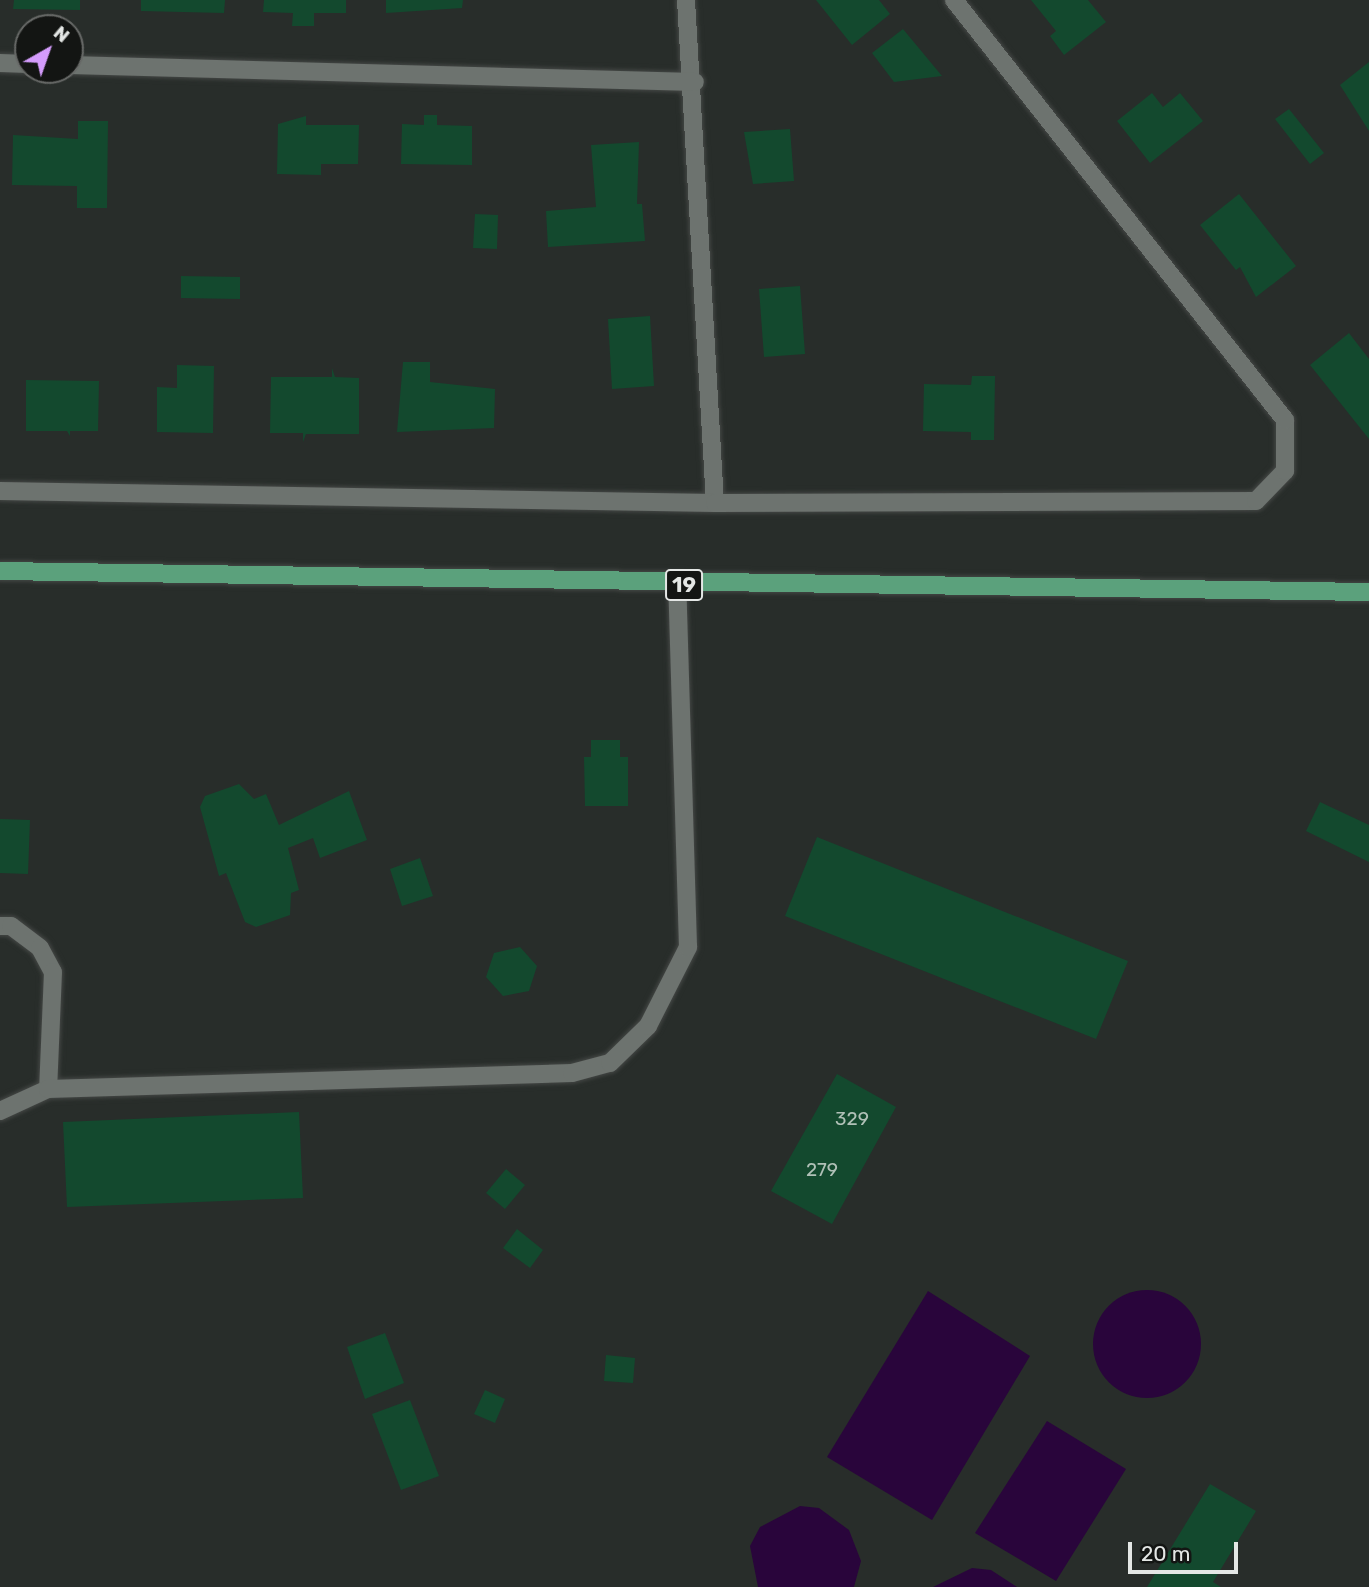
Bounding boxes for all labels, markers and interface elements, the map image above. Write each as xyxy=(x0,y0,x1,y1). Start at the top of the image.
north arrow xyxy=(14,14,84,84)
text: N xyxy=(49,21,74,47)
road number: 19 xyxy=(665,568,703,602)
house number: 329 xyxy=(835,1108,869,1130)
house number: 279 xyxy=(806,1159,838,1181)
scale bar xyxy=(1131,1528,1241,1572)
text: 20 m xyxy=(1141,1541,1190,1566)

